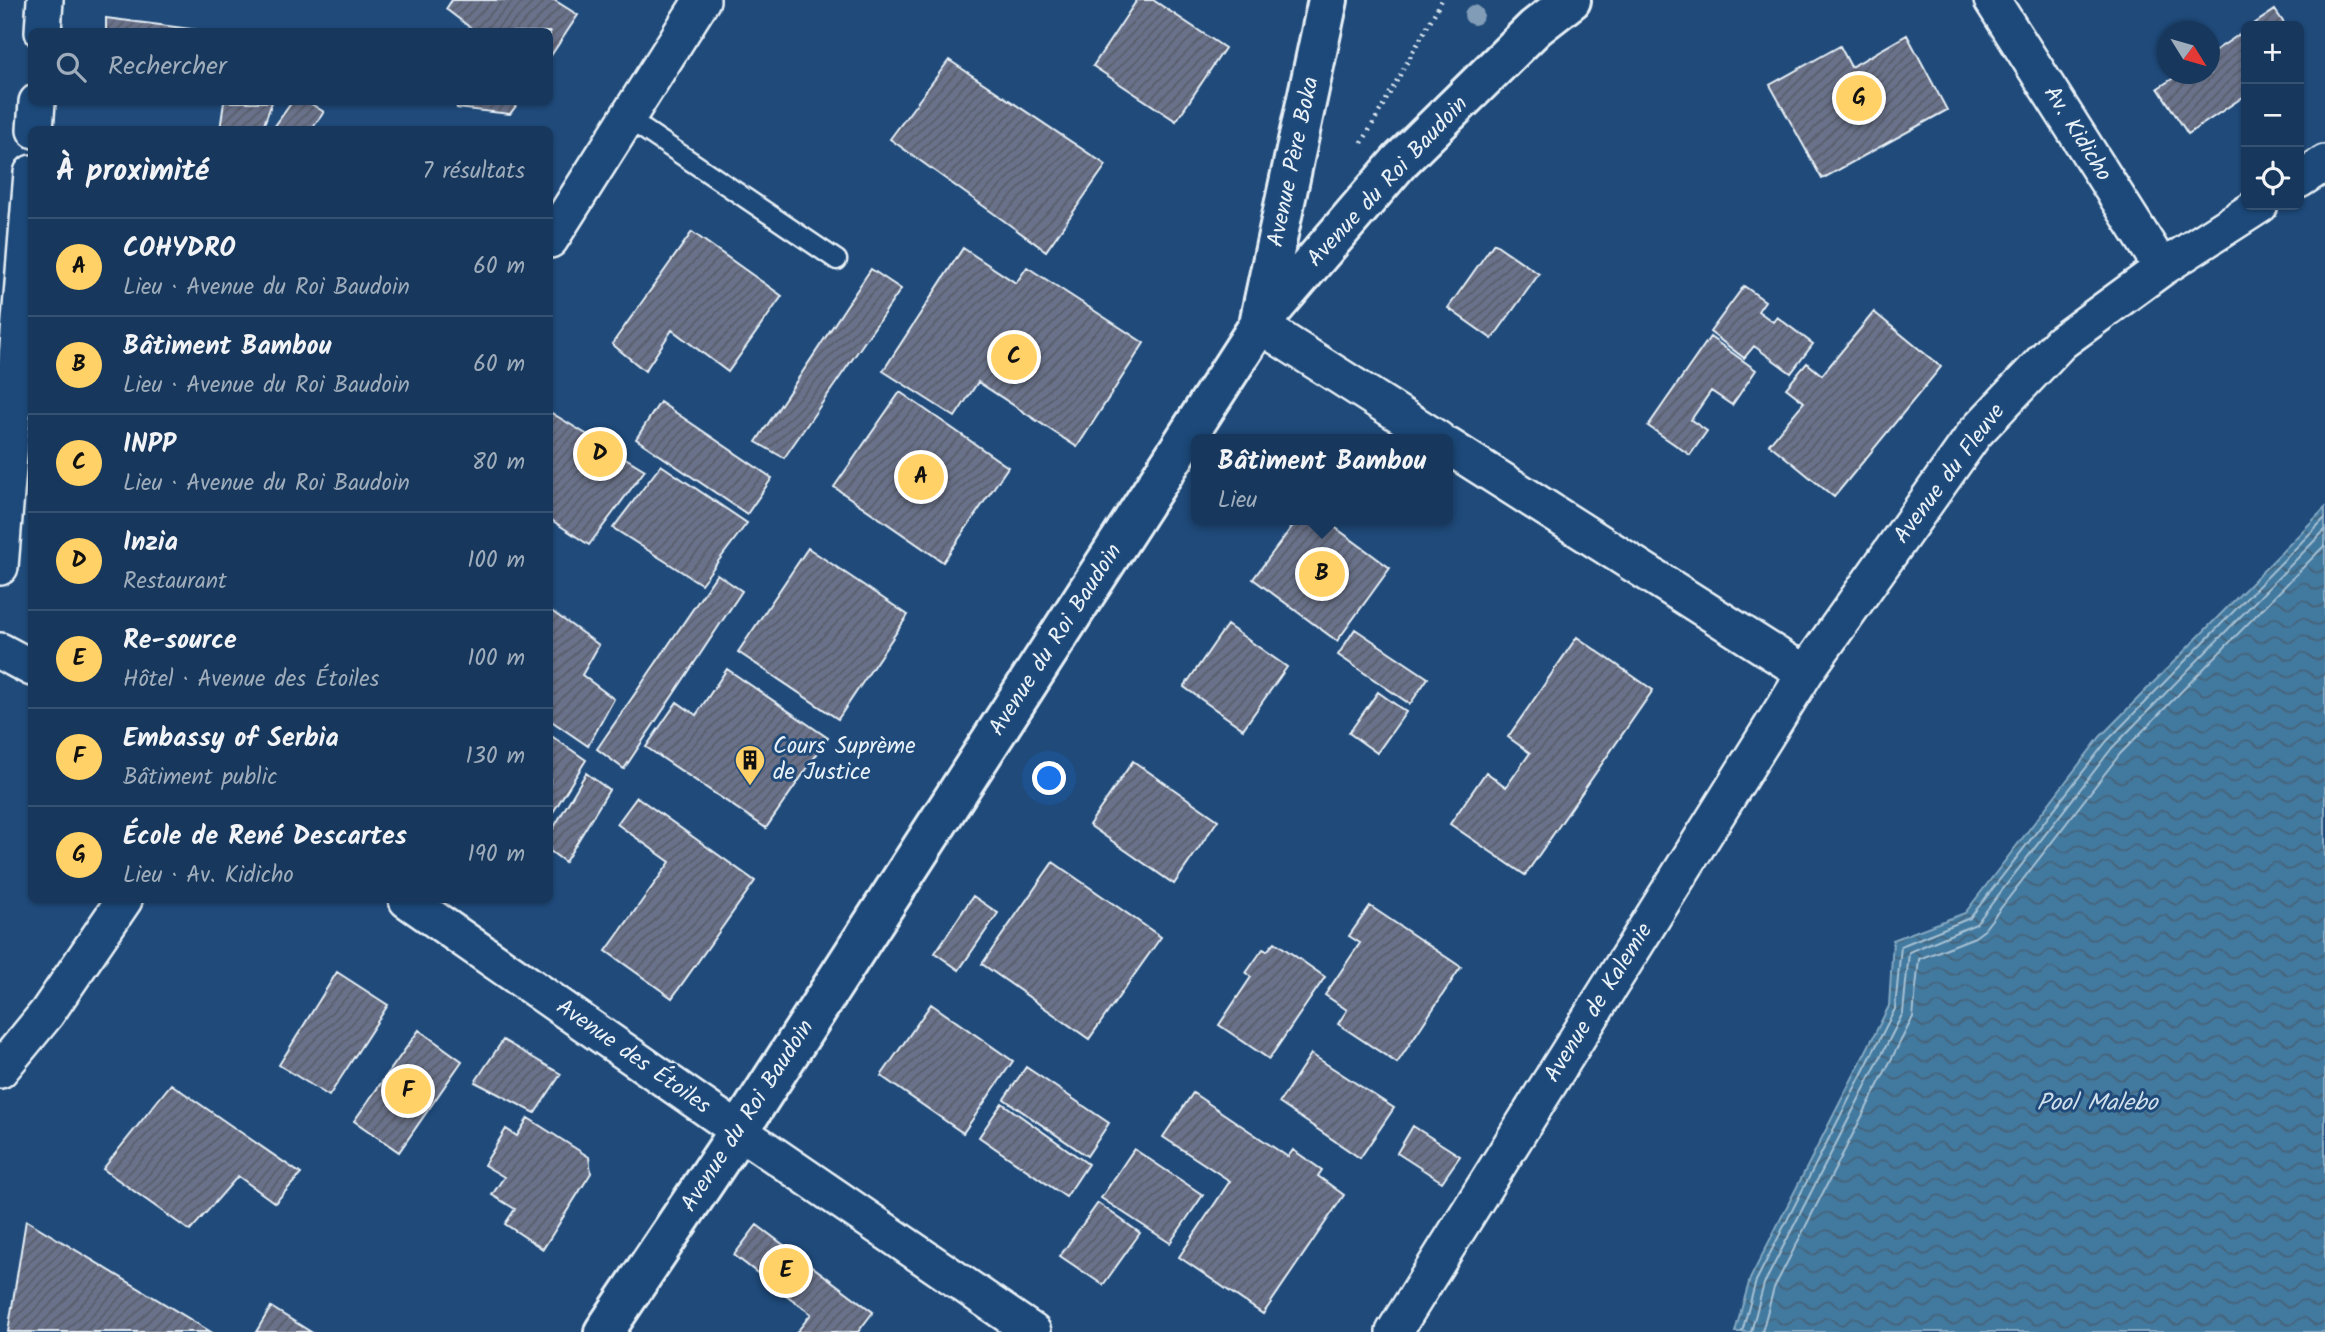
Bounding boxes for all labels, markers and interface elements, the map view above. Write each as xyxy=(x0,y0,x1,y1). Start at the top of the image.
north arrow xyxy=(2157,21,2220,84)
map controls xyxy=(2241,21,2304,210)
button: + xyxy=(2241,21,2304,84)
search box xyxy=(28,28,553,105)
text: Rechercher xyxy=(108,46,227,88)
icon: search xyxy=(52,48,90,86)
pin: G xyxy=(1836,72,1882,124)
street label: Avenue Père Boka xyxy=(1258,73,1330,251)
street label: Av. Kidicho xyxy=(2033,79,2121,189)
button: − xyxy=(2241,84,2304,147)
street label: Avenue du Roi Baudoin xyxy=(1299,88,1477,276)
button: locate xyxy=(2241,147,2304,210)
text: À proximité xyxy=(56,148,209,196)
text: 7 résultats xyxy=(423,154,525,190)
text: COHYDRO xyxy=(123,228,236,270)
text: A xyxy=(72,249,86,285)
text: 60 m xyxy=(473,249,525,285)
text: Lieu · Avenue du Roi Baudoin xyxy=(123,270,410,306)
text: Bâtiment Bambou xyxy=(123,326,331,368)
pin: C xyxy=(991,331,1037,383)
text: B xyxy=(72,347,86,383)
text: 60 m xyxy=(473,347,525,383)
text: Lieu · Avenue du Roi Baudoin xyxy=(123,368,410,404)
street label: Avenue du Fleuve xyxy=(1885,396,2015,552)
text: INPP xyxy=(123,424,176,466)
pin: D xyxy=(577,428,623,480)
popup xyxy=(1191,434,1453,525)
text: Bâtiment Bambou xyxy=(1218,441,1426,483)
text: C xyxy=(72,445,86,481)
text: 80 m xyxy=(472,445,525,481)
pin: A xyxy=(898,451,944,503)
text: Lieu · Avenue du Roi Baudoin xyxy=(123,466,410,502)
text: Lieu xyxy=(1218,483,1257,519)
text: Inzia xyxy=(123,522,178,564)
street label: Avenue du Roi Baudoin xyxy=(980,537,1132,743)
text: D xyxy=(71,543,87,579)
text: 100 m xyxy=(467,543,525,579)
pin: B xyxy=(1299,548,1345,600)
text: Restaurant xyxy=(123,564,227,600)
text: Re-source xyxy=(123,620,237,662)
text: E xyxy=(73,641,85,677)
text: 100 m xyxy=(467,641,525,677)
text: Hôtel · Avenue des Étoiles xyxy=(123,662,379,698)
text: Embassy of Serbia xyxy=(123,718,339,760)
place label: Cours Suprème de Justice xyxy=(773,729,916,791)
text: F xyxy=(73,739,85,775)
text: 130 m xyxy=(466,739,525,775)
building icon: Cours Suprème de Justice xyxy=(733,743,767,787)
text: Bâtiment public xyxy=(123,760,277,796)
your location xyxy=(1032,761,1066,795)
text: École de René Descartes xyxy=(123,816,407,858)
text: G xyxy=(72,837,86,873)
text: 190 m xyxy=(468,837,525,873)
text: Lieu · Av. Kidicho xyxy=(123,858,294,894)
street label: Avenue de Kalemie xyxy=(1535,916,1663,1090)
street label: Avenue des Étoiles xyxy=(548,990,718,1124)
street label: Avenue du Roi Baudoin xyxy=(672,1013,824,1219)
pin: F xyxy=(385,1065,431,1117)
water label: Pool Malebo xyxy=(2037,1084,2159,1123)
pin: E xyxy=(763,1245,809,1297)

